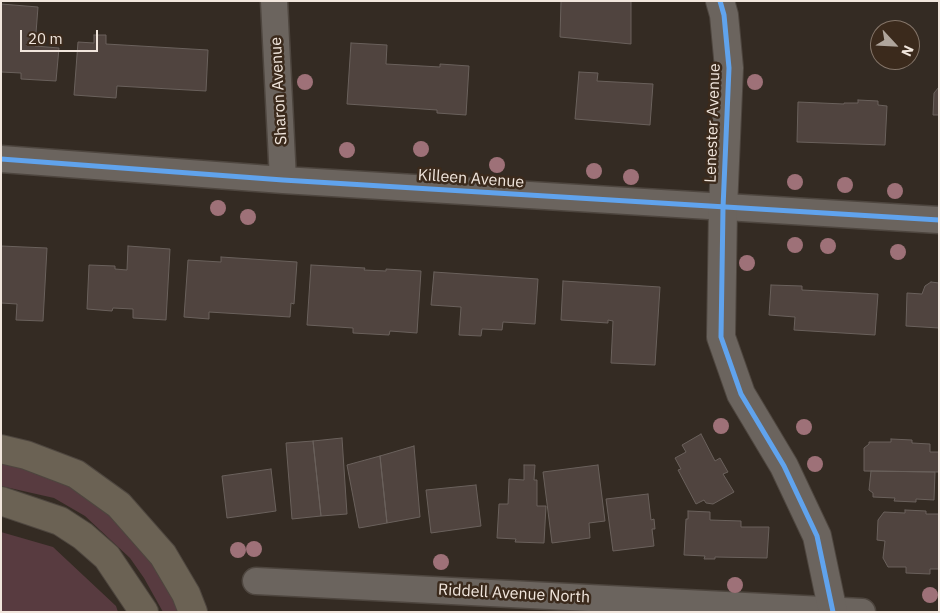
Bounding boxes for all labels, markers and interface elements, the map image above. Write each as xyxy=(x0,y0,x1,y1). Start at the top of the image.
scale bar xyxy=(22,20,100,52)
north arrow xyxy=(870,20,920,70)
text: 20 m xyxy=(28,29,63,48)
street label: Sharon Avenue xyxy=(267,37,291,145)
text: N xyxy=(897,43,918,59)
street label: Lenester Avenue xyxy=(701,63,725,183)
street label: Killeen Avenue xyxy=(417,166,525,192)
street label: Riddell Avenue North xyxy=(438,580,590,608)

